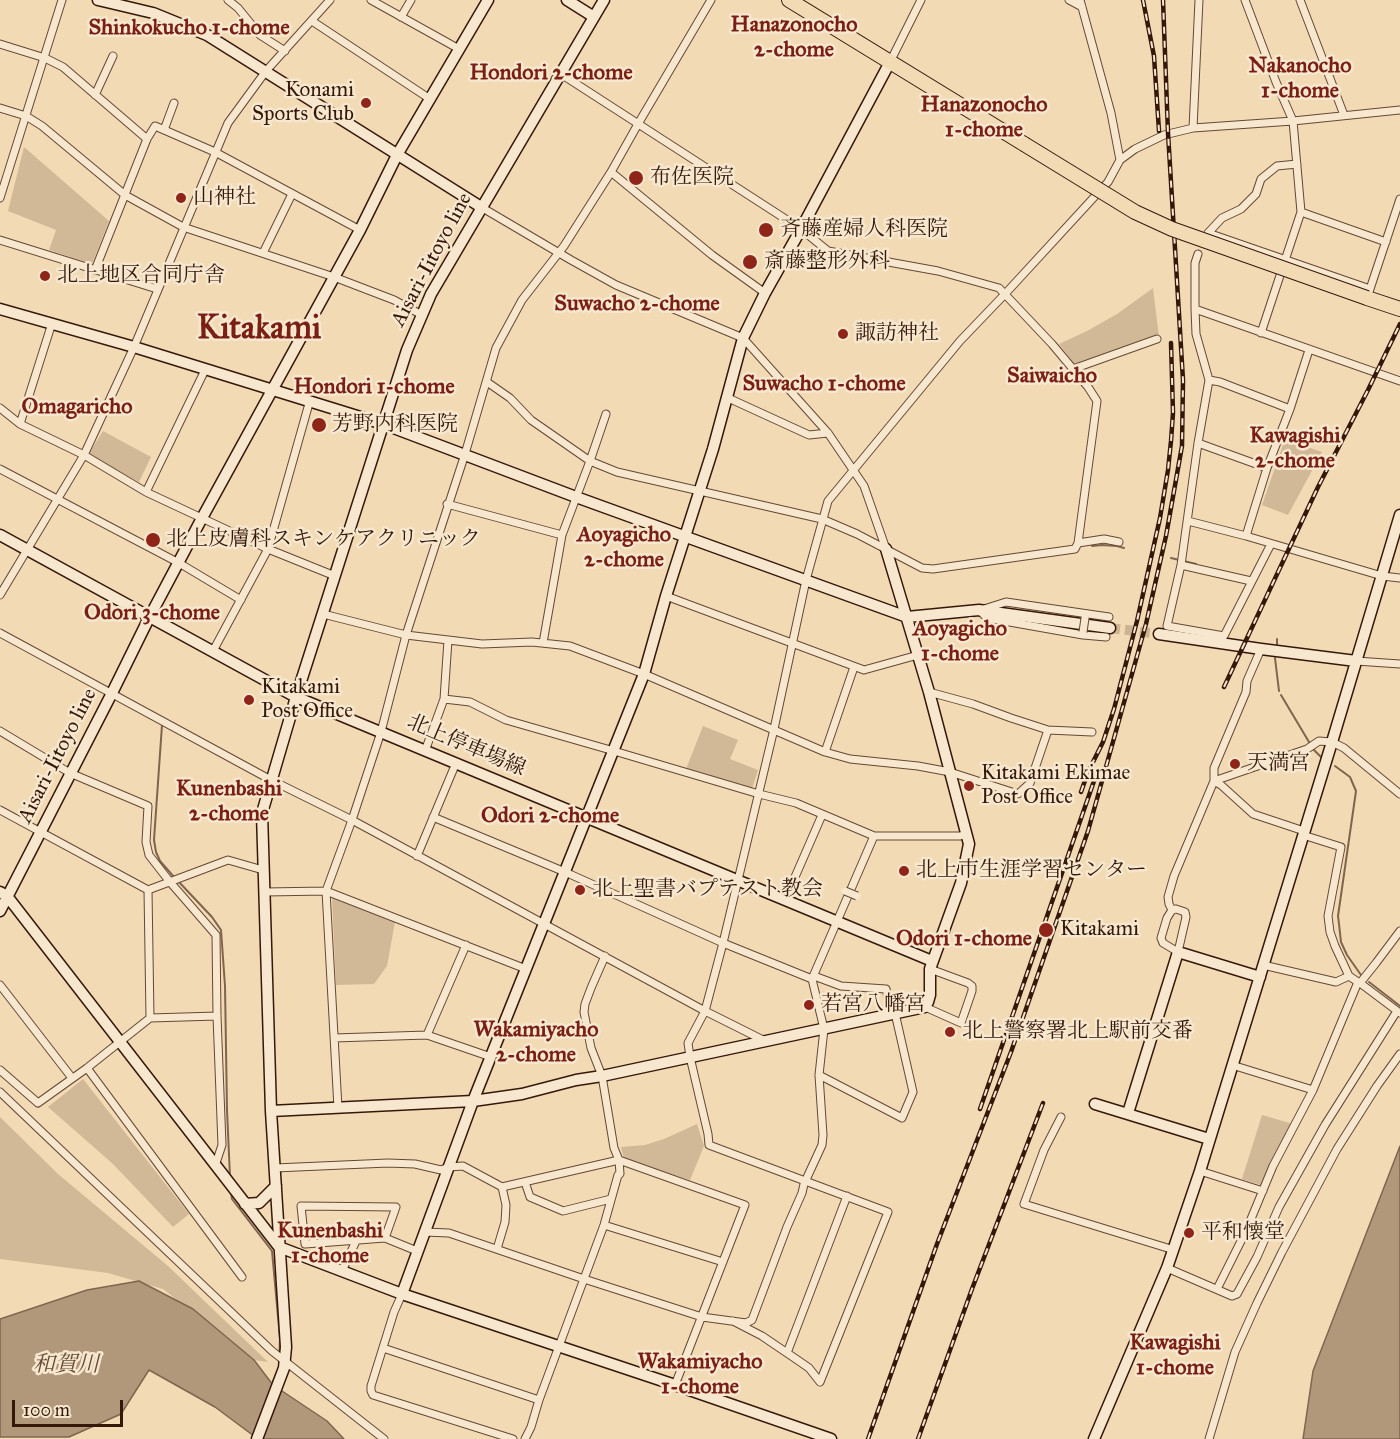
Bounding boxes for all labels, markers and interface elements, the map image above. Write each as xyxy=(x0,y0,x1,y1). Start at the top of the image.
district label: Hanazonocho 2-chome xyxy=(731,13,857,64)
district label: Shinkokucho 1-chome xyxy=(88,16,290,42)
district label: Nakanocho 1-chome xyxy=(1249,54,1351,106)
district label: Hondori 2-chome xyxy=(469,61,633,87)
place label: Konami Sports Club xyxy=(252,78,354,128)
district label: Hanazonocho 1-chome xyxy=(921,93,1047,144)
marker: Konami Sports Club xyxy=(359,96,373,110)
place label: 布佐医院 xyxy=(650,165,734,191)
marker: 布佐医院 xyxy=(627,169,645,187)
place label: 山神社 xyxy=(193,185,256,211)
street label: Aisari-Iitoyo line xyxy=(386,189,478,331)
marker: 山神社 xyxy=(174,191,188,205)
place label: 斉藤産婦人科医院 xyxy=(780,217,948,243)
marker: 斉藤産婦人科医院 xyxy=(757,221,775,239)
place label: 斎藤整形外科 xyxy=(764,249,890,275)
marker: 斎藤整形外科 xyxy=(741,253,759,271)
place label: 北上地区合同庁舎 xyxy=(57,263,225,289)
marker: 北上地区合同庁舎 xyxy=(38,269,52,283)
district label: Suwacho 2-chome xyxy=(554,292,720,318)
district label: Kitakami xyxy=(197,310,321,350)
place label: 諏訪神社 xyxy=(855,321,939,347)
marker: 諏訪神社 xyxy=(836,327,850,341)
district label: Saiwaicho xyxy=(1007,364,1097,390)
district label: Suwacho 1-chome xyxy=(742,372,906,398)
district label: Hondori 1-chome xyxy=(293,375,455,401)
district label: Omagaricho xyxy=(22,395,132,421)
place label: 芳野内科医院 xyxy=(332,412,458,438)
marker: 芳野内科医院 xyxy=(310,416,328,434)
district label: Kawagishi 2-chome xyxy=(1249,424,1341,476)
district label: Aoyagicho 2-chome xyxy=(577,523,671,574)
place label: 北上皮膚科スキンケアクリニック xyxy=(166,527,481,553)
marker: 北上皮膚科スキンケアクリニック xyxy=(144,531,162,549)
district label: Odori 3-chome xyxy=(84,601,220,627)
district label: Aoyagicho 1-chome xyxy=(913,617,1007,668)
place label: Kitakami Post Office xyxy=(261,675,353,725)
street label: Aisari-Iitoyo line xyxy=(13,684,103,828)
marker: Kitakami Post Office xyxy=(242,693,256,707)
street label: 北上停車場線 xyxy=(403,710,529,782)
place label: 天満宮 xyxy=(1247,751,1310,777)
marker: 天満宮 xyxy=(1228,757,1242,771)
place label: Kitakami Ekimae Post Office xyxy=(981,761,1130,811)
district label: Kunenbashi 2-chome xyxy=(176,777,282,828)
marker: Kitakami Ekimae Post Office xyxy=(962,779,976,793)
district label: Odori 2-chome xyxy=(481,804,619,830)
place label: 北上市生涯学習センター xyxy=(916,858,1147,884)
marker: 北上市生涯学習センター xyxy=(897,864,911,878)
place label: 北上聖書バプテスト教会 xyxy=(592,877,823,903)
marker: 北上聖書バプテスト教会 xyxy=(573,883,587,897)
place label: Kitakami xyxy=(1060,917,1139,943)
marker: Kitakami xyxy=(1037,921,1055,939)
district label: Odori 1-chome xyxy=(896,927,1032,953)
place label: 若宮八幡宮 xyxy=(821,992,926,1018)
marker: 若宮八幡宮 xyxy=(802,998,816,1012)
district label: Wakamiyacho 2-chome xyxy=(473,1018,599,1070)
place label: 北上警察署北上駅前交番 xyxy=(962,1019,1193,1045)
marker: 北上警察署北上駅前交番 xyxy=(943,1025,957,1039)
district label: Kunenbashi 1-chome xyxy=(277,1219,383,1270)
place label: 平和懐堂 xyxy=(1201,1220,1285,1246)
marker: 平和懐堂 xyxy=(1182,1226,1196,1240)
district label: Kawagishi 1-chome xyxy=(1129,1331,1221,1382)
district label: Wakamiyacho 1-chome xyxy=(637,1350,763,1402)
water label: 和賀川 xyxy=(33,1353,99,1379)
scale bar xyxy=(15,1388,126,1426)
text: 100 m xyxy=(23,1399,70,1421)

